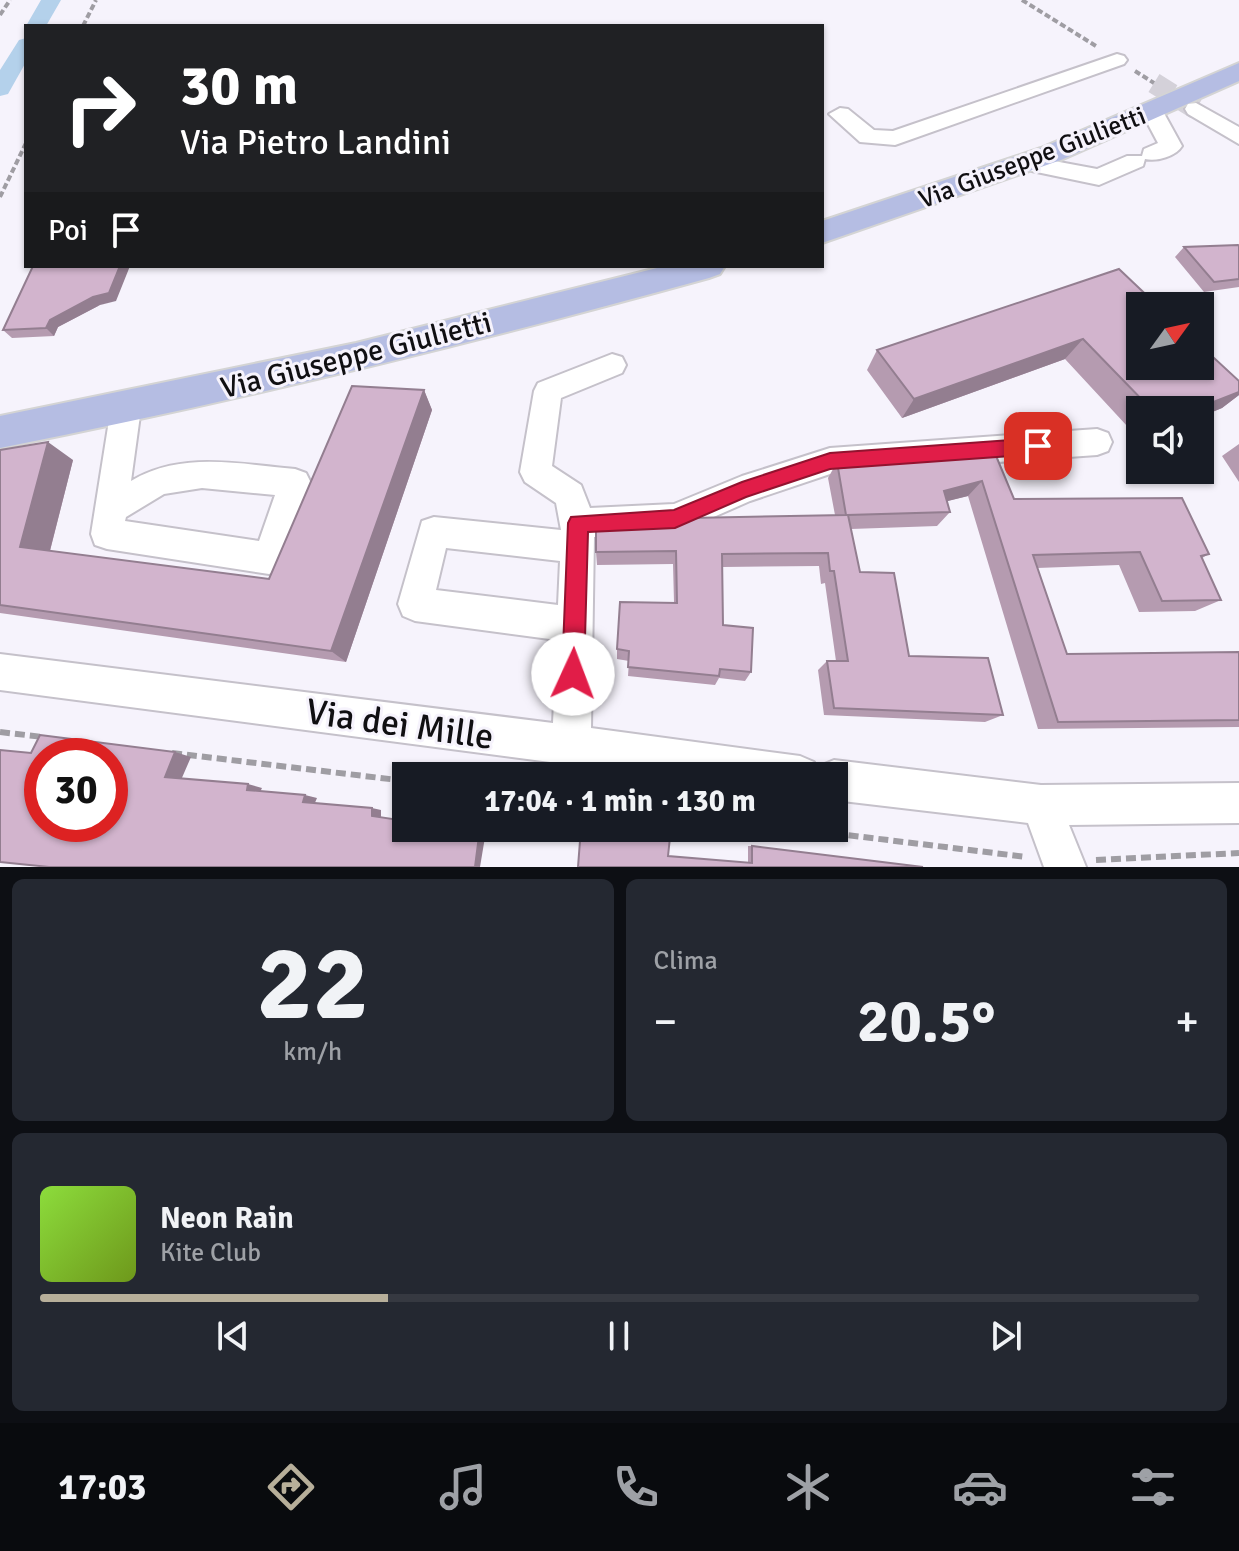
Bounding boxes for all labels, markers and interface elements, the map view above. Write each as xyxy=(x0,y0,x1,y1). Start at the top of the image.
text: 30 m xyxy=(180,51,298,120)
icon: right xyxy=(48,56,152,160)
street label: Via Giuseppe Giulietti xyxy=(914,100,1150,216)
text: Via Pietro Landini xyxy=(180,120,451,165)
icon: arrive xyxy=(104,208,148,252)
text: Poi xyxy=(48,212,88,249)
north arrow xyxy=(1126,292,1214,380)
map controls xyxy=(1126,292,1214,484)
street label: Via Giuseppe Giulietti xyxy=(217,304,495,407)
button: sound xyxy=(1126,396,1214,484)
pin xyxy=(1004,412,1072,480)
icon: arrive xyxy=(1016,424,1060,468)
position arrow xyxy=(531,632,615,716)
street label: Via dei Mille xyxy=(303,689,496,760)
speed limit sign: 30 xyxy=(24,738,128,842)
text: 17:04 · 1 min · 130 m xyxy=(484,783,756,820)
text: 22 xyxy=(257,920,369,1048)
text: Clima xyxy=(654,945,718,977)
text: 20.5° xyxy=(857,985,995,1059)
text: − xyxy=(654,995,677,1049)
text: + xyxy=(1175,995,1199,1049)
text: km/h xyxy=(283,1036,342,1068)
text: Neon Rain xyxy=(160,1200,294,1237)
text: Kite Club xyxy=(160,1237,261,1269)
icon: previous xyxy=(211,1314,255,1358)
icon: pause xyxy=(597,1314,641,1358)
icon: next xyxy=(984,1314,1028,1358)
icon: directions xyxy=(263,1459,319,1515)
icon: music xyxy=(435,1459,491,1515)
icon: phone xyxy=(608,1459,664,1515)
icon: climate xyxy=(780,1459,836,1515)
icon: car xyxy=(952,1459,1008,1515)
icon: filters xyxy=(1125,1459,1181,1515)
text: 17:03 xyxy=(58,1465,147,1510)

